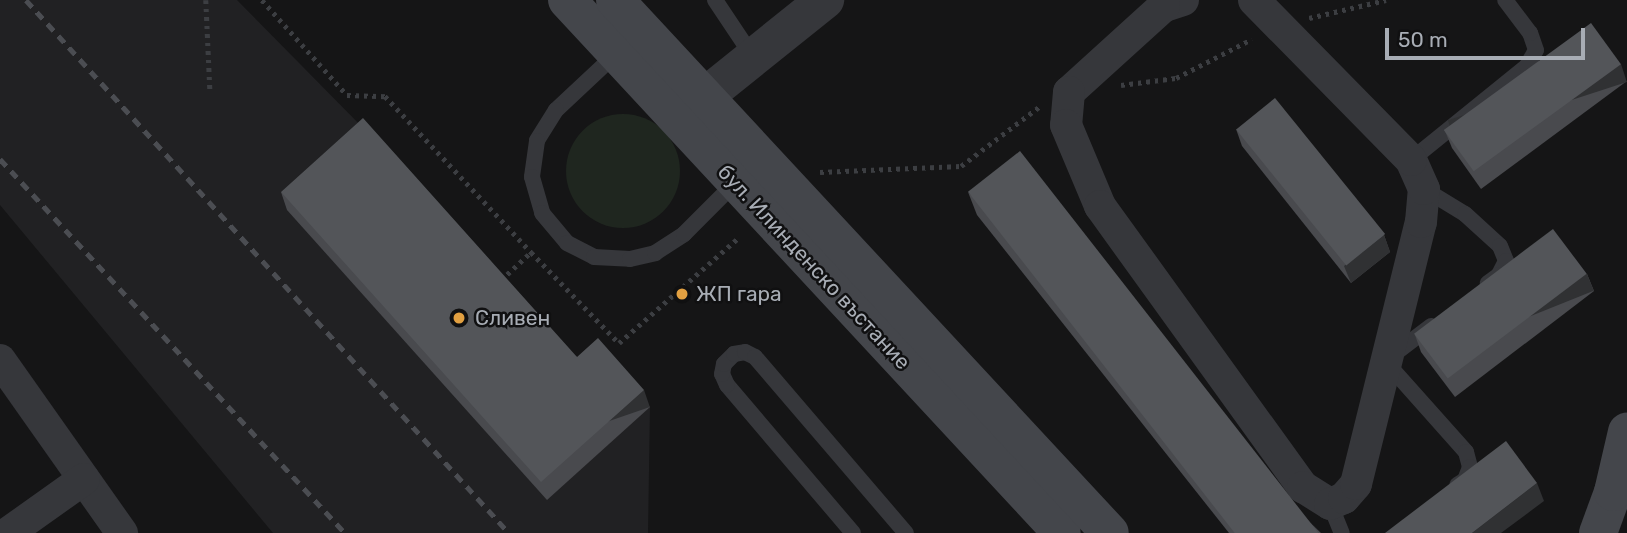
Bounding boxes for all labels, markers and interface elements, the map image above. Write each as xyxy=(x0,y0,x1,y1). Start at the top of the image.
scale bar xyxy=(1389,14,1588,58)
text: 50 m xyxy=(1398,27,1448,52)
street label: бул. Илинденско въстание xyxy=(712,159,916,375)
place label: ЖП гара xyxy=(696,281,782,307)
marker: ЖП гара xyxy=(674,286,690,302)
place label: Сливен xyxy=(475,305,550,331)
marker: Сливен xyxy=(449,308,469,328)

